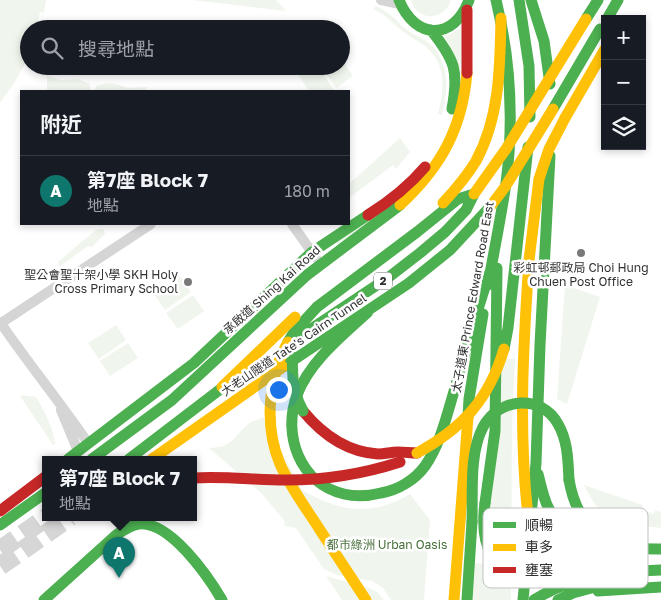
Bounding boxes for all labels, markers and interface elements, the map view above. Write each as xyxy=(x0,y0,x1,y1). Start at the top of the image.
map controls xyxy=(601,15,646,150)
button: + xyxy=(601,15,646,60)
search box xyxy=(20,20,350,75)
icon: search xyxy=(38,34,66,62)
text: 搜尋地點 xyxy=(78,37,154,60)
button: − xyxy=(601,60,646,105)
button: layers xyxy=(601,105,646,150)
text: 附近 xyxy=(40,111,82,137)
text: 第7座 Block 7 xyxy=(87,168,208,191)
text: A xyxy=(50,181,62,201)
text: 180 m xyxy=(284,181,330,201)
text: 地點 xyxy=(87,195,119,215)
street label: 太子道東 Prince Edward Road East xyxy=(448,200,497,394)
street label: 承啟道 Shing Kai Road xyxy=(220,242,323,337)
marker: 彩虹邨郵政局 Choi Hung Chuen Post Office xyxy=(575,247,587,259)
place label: 彩虹邨郵政局 Choi Hung Chuen Post Office xyxy=(513,260,649,289)
place label: 聖公會聖十架小學 SKH Holy Cross Primary School xyxy=(24,267,178,296)
road number: 2 xyxy=(374,272,392,290)
marker: 聖公會聖十架小學 SKH Holy Cross Primary School xyxy=(182,276,194,288)
street label: 大老山隧道 Tate's Cairn Tunnel xyxy=(218,290,369,399)
your location xyxy=(266,377,292,403)
popup xyxy=(42,456,197,521)
text: 第7座 Block 7 xyxy=(59,466,180,489)
text: 地點 xyxy=(59,493,91,513)
legend xyxy=(483,508,648,588)
text: 順暢 xyxy=(525,516,553,533)
pin: A xyxy=(103,537,135,578)
park label: 都市綠洲 Urban Oasis xyxy=(327,537,447,552)
text: 車多 xyxy=(525,538,553,555)
text: 壅塞 xyxy=(525,561,553,578)

